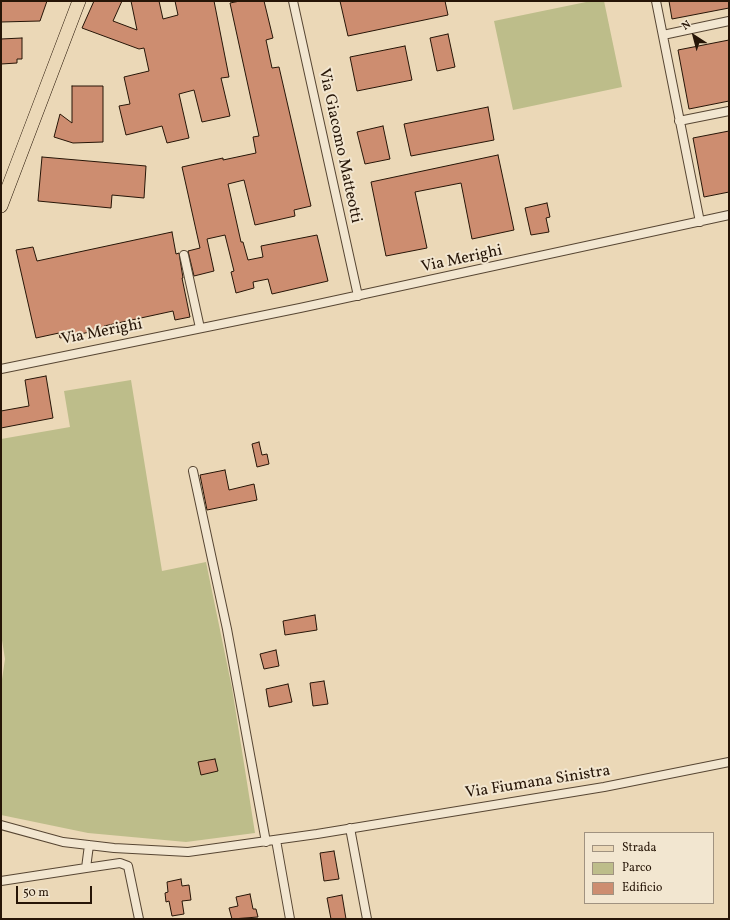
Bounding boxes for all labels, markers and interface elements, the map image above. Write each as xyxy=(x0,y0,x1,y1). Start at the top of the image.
north arrow xyxy=(674,16,714,56)
text: N xyxy=(679,17,694,34)
street label: Via Giacomo Matteotti xyxy=(313,67,365,225)
street label: Via Merighi xyxy=(420,242,504,278)
street label: Via Merighi xyxy=(60,316,144,350)
street label: Via Fiumana Sinistra xyxy=(464,762,612,804)
legend xyxy=(584,832,714,904)
text: Strada xyxy=(622,840,657,856)
text: Parco xyxy=(622,860,652,876)
scale bar xyxy=(18,878,94,904)
text: Edificio xyxy=(622,880,662,896)
text: 50 m xyxy=(23,885,49,901)

